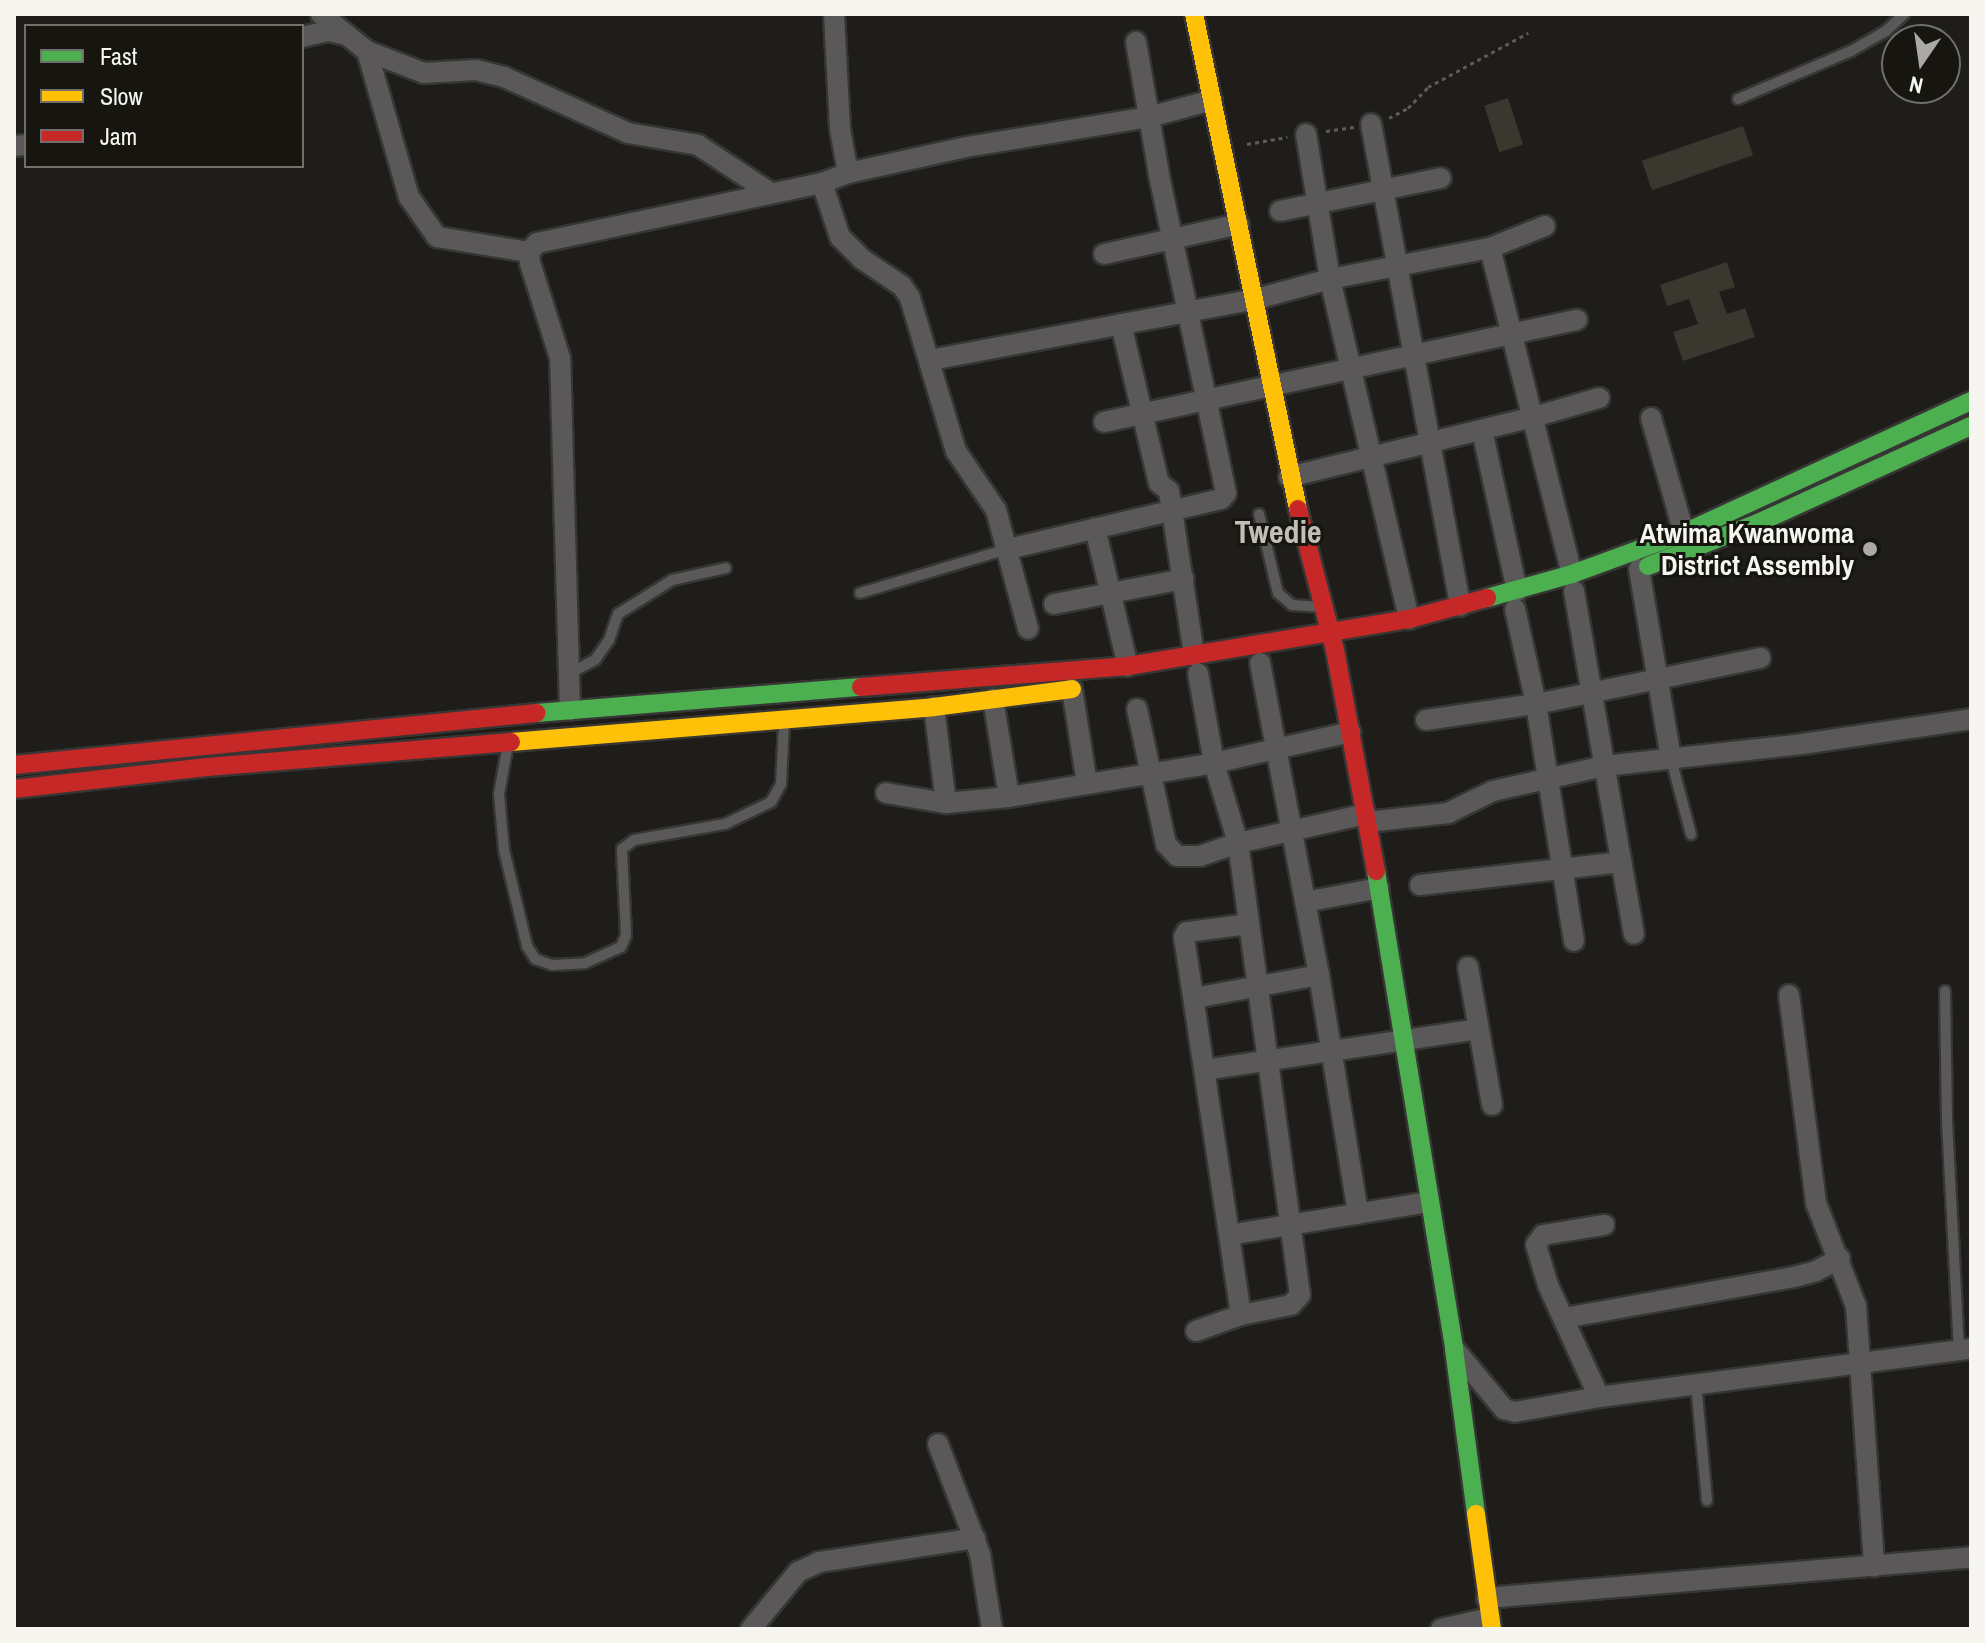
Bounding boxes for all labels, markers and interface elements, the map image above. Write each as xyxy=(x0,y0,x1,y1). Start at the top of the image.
legend xyxy=(24,24,304,168)
north arrow xyxy=(1881,24,1961,104)
text: Fast xyxy=(100,40,137,72)
text: N xyxy=(1906,69,1926,102)
text: Slow xyxy=(100,80,143,112)
text: Jam xyxy=(100,120,137,152)
district label: Twedie xyxy=(1234,513,1322,551)
place label: Atwima Kwanwoma District Assembly xyxy=(1640,516,1854,582)
marker: Atwima Kwanwoma District Assembly xyxy=(1861,540,1879,558)

